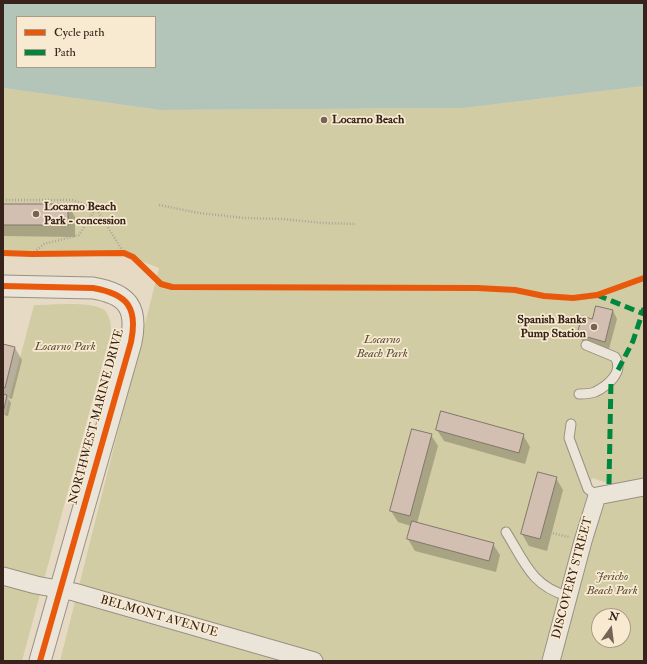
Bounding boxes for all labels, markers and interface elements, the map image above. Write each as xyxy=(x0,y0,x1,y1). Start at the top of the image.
legend xyxy=(16,16,156,68)
text: Cycle path xyxy=(54,25,104,40)
text: Path xyxy=(54,45,76,60)
place label: Locarno Beach xyxy=(332,113,404,127)
marker: Locarno Beach xyxy=(319,115,329,125)
place label: Locarno Beach Park - concession xyxy=(44,200,126,228)
marker: Locarno Beach Park - concession xyxy=(31,209,41,219)
place label: Spanish Banks Pump Station xyxy=(517,313,586,341)
marker: Spanish Banks Pump Station xyxy=(589,322,599,332)
street label: NORTHWEST MARINE DRIVE xyxy=(67,328,127,506)
park label: Locarno Beach Park xyxy=(356,333,408,361)
park label: Locarno Park xyxy=(34,340,96,354)
street label: DISCOVERY STREET xyxy=(550,515,596,641)
park label: Jericho Beach Park xyxy=(586,570,638,598)
street label: BELMONT AVENUE xyxy=(98,593,220,641)
north arrow xyxy=(591,608,631,648)
text: N xyxy=(607,609,620,624)

